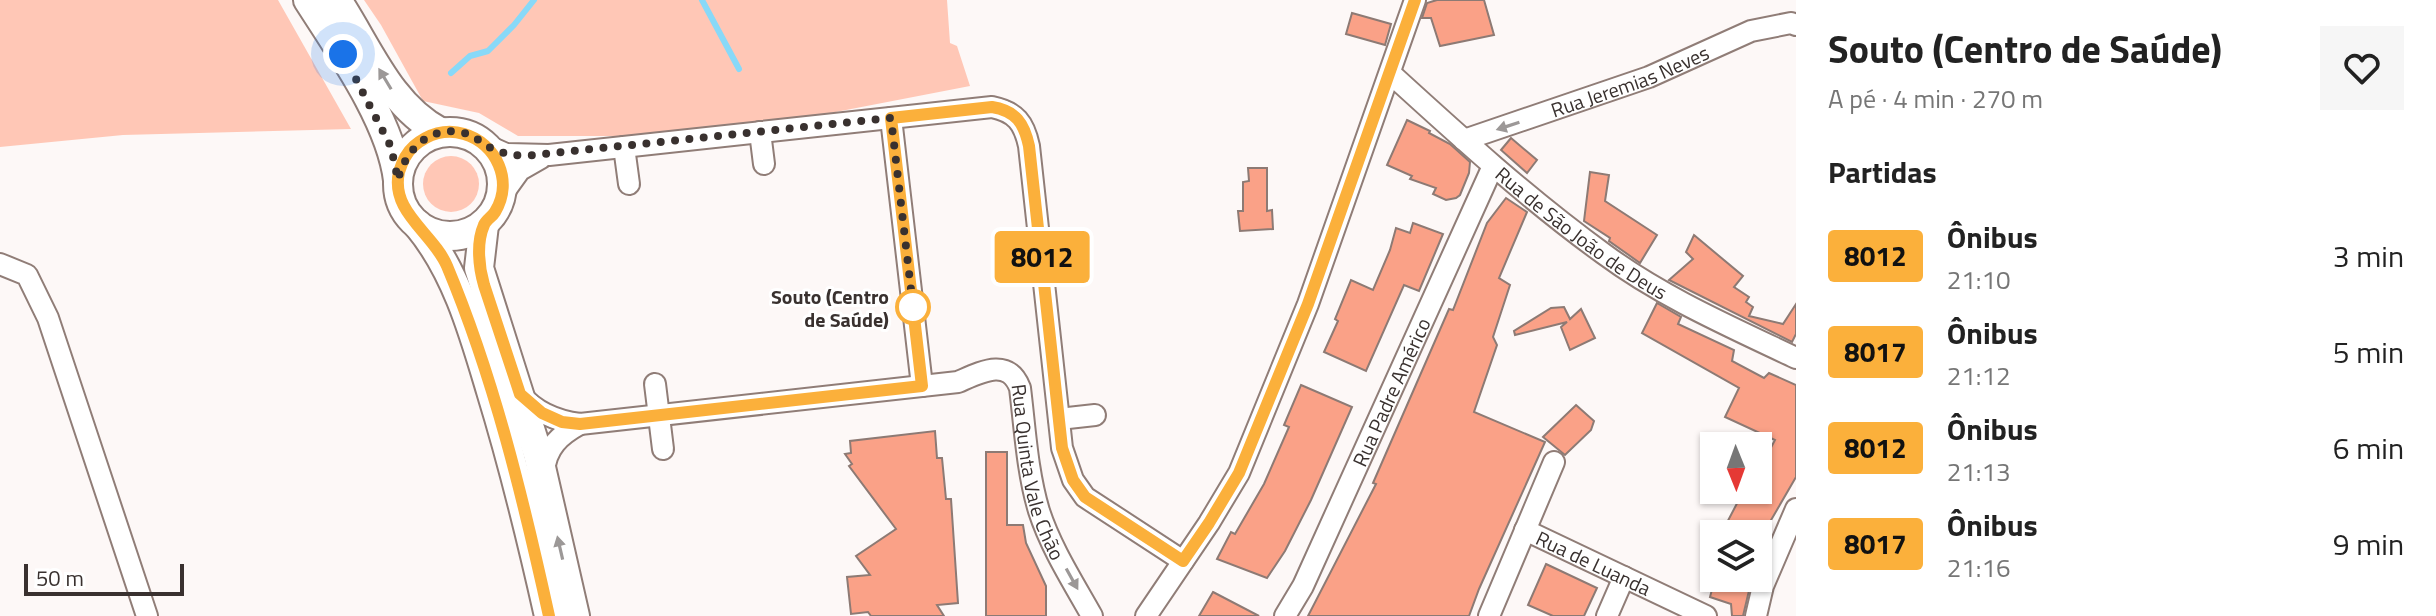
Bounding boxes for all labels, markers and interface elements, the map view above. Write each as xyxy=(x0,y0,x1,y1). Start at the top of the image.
text: Souto (Centro de Saúde) xyxy=(1828,20,2222,78)
button: heart xyxy=(2320,26,2404,110)
your location xyxy=(323,34,363,74)
street label: Rua Jeremias Neves xyxy=(1547,37,1714,125)
one-way arrow xyxy=(378,68,392,90)
text: A pé · 4 min · 270 m xyxy=(1828,79,2043,118)
one-way arrow xyxy=(1496,120,1520,133)
text: Partidas xyxy=(1828,149,1937,195)
street label: Rua de São João de Deus xyxy=(1489,159,1673,307)
text: Ônibus xyxy=(1947,214,2038,260)
line badge: 8012 xyxy=(986,231,1098,283)
text: 3 min xyxy=(2333,233,2404,279)
text: 8012 xyxy=(1844,234,1907,277)
text: 8012 xyxy=(1011,235,1073,278)
text: 21:10 xyxy=(1947,260,2011,299)
place label: Souto (Centro de Saúde) xyxy=(771,281,889,335)
marker: Souto (Centro de Saúde) xyxy=(896,290,930,324)
text: Ônibus xyxy=(1947,310,2038,356)
street label: Rua Padre Américo xyxy=(1344,313,1438,471)
text: 5 min xyxy=(2333,329,2404,375)
text: 8017 xyxy=(1844,330,1907,373)
text: 21:12 xyxy=(1947,356,2011,395)
street label: Rua Quinta Vale Chão xyxy=(1004,382,1073,565)
text: Ônibus xyxy=(1947,406,2038,452)
text: 6 min xyxy=(2333,425,2404,471)
text: 8012 xyxy=(1844,426,1907,469)
north arrow xyxy=(1700,432,1772,504)
map controls xyxy=(1700,432,1772,592)
text: 21:13 xyxy=(1947,452,2011,491)
text: Ônibus xyxy=(1947,502,2038,548)
button: layers xyxy=(1700,520,1772,592)
text: 9 min xyxy=(2333,521,2404,567)
street label: Rua de Luanda xyxy=(1531,522,1656,603)
text: 8017 xyxy=(1844,522,1907,565)
one-way arrow xyxy=(553,535,566,560)
text: 21:16 xyxy=(1947,548,2011,587)
scale bar xyxy=(24,560,184,596)
text: 50 m xyxy=(36,561,84,595)
one-way arrow xyxy=(1064,568,1078,590)

